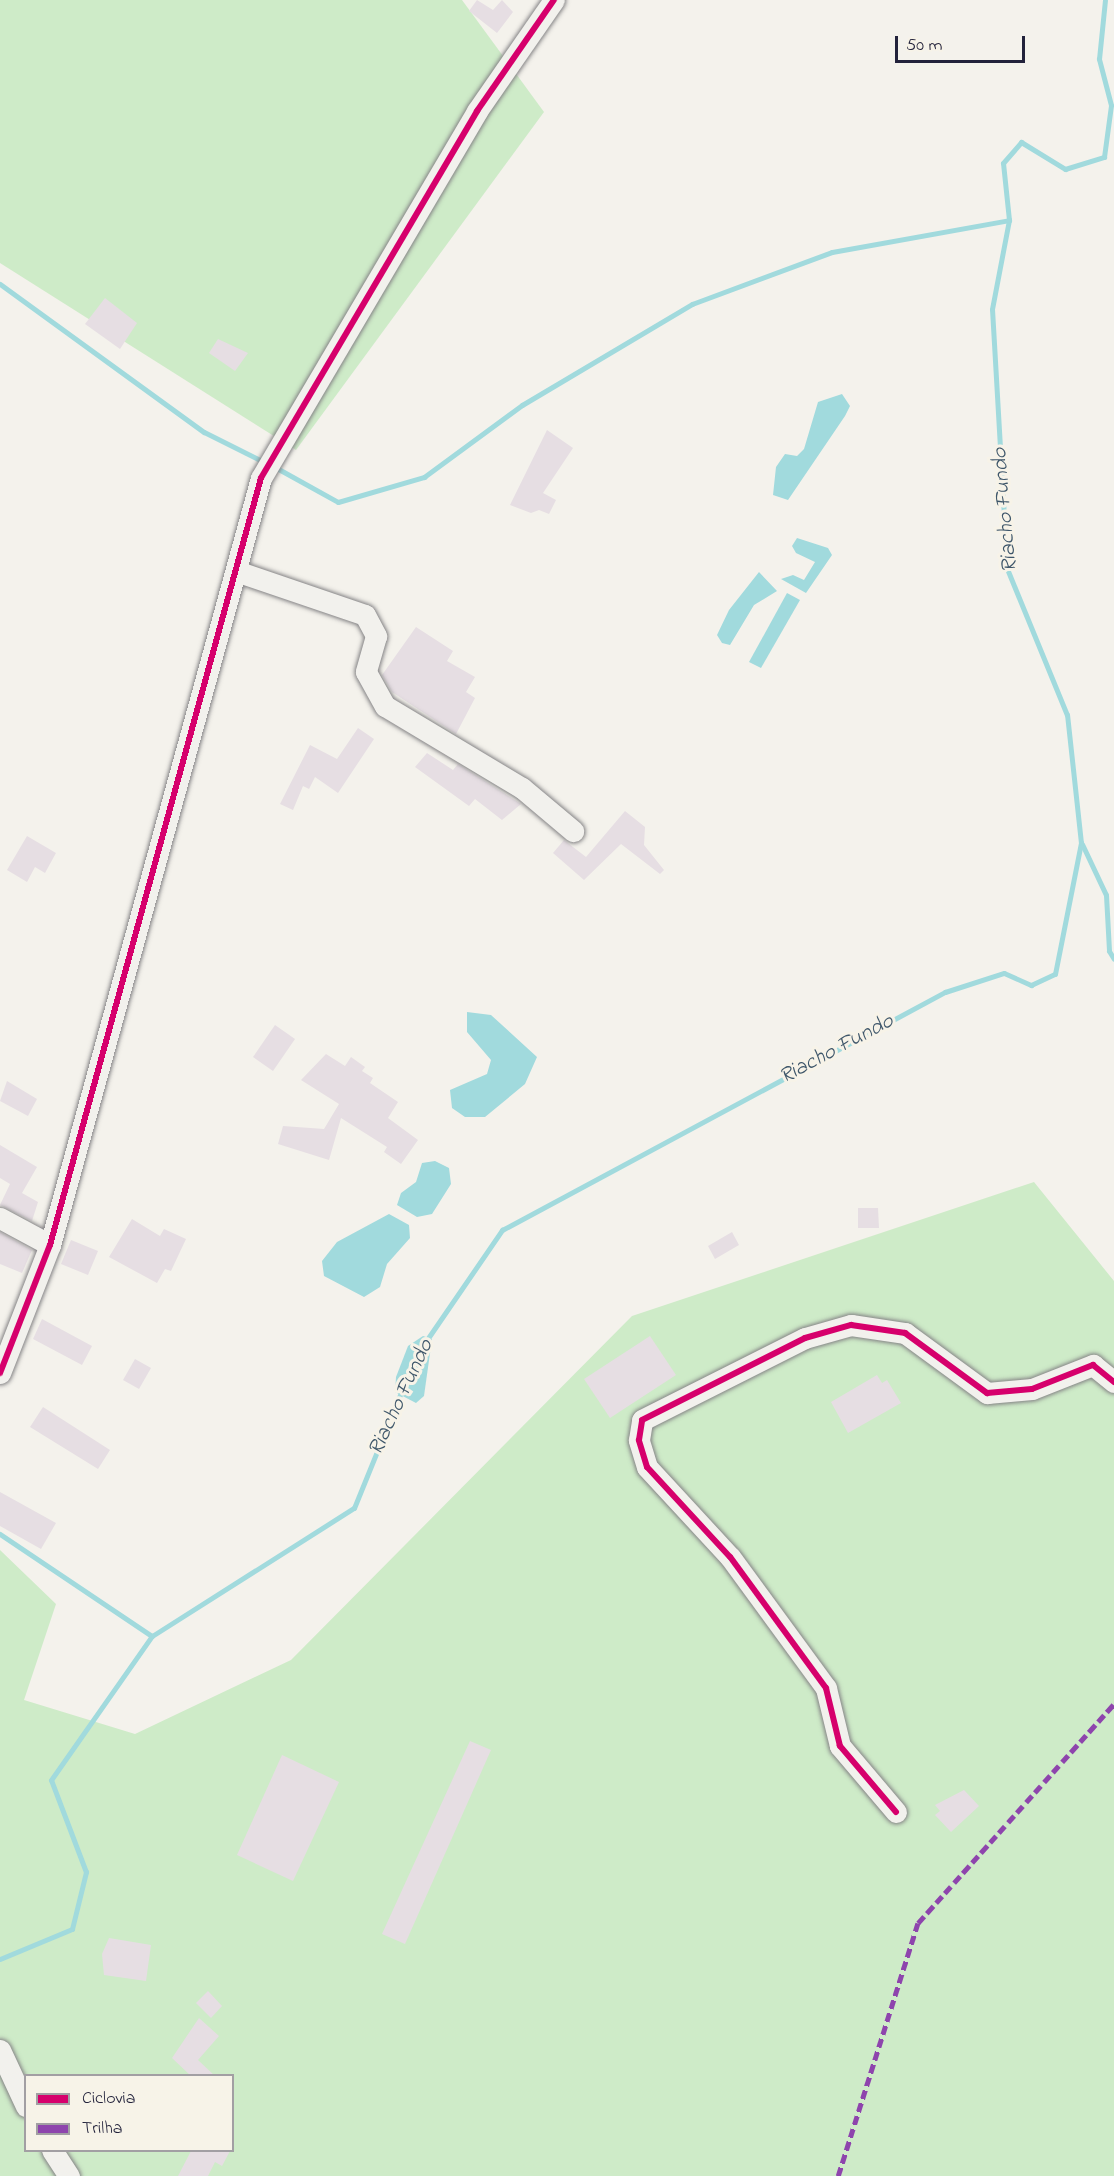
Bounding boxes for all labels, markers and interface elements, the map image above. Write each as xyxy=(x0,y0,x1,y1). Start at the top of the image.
scale bar xyxy=(898,24,1028,62)
text: 50 m xyxy=(906,33,943,59)
water label: Riacho Fundo xyxy=(987,447,1025,573)
water label: Riacho Fundo xyxy=(776,1009,898,1091)
water label: Riacho Fundo xyxy=(364,1336,440,1460)
legend xyxy=(24,2074,234,2152)
text: Ciclovia xyxy=(82,2086,135,2112)
text: Trilha xyxy=(82,2116,122,2142)

